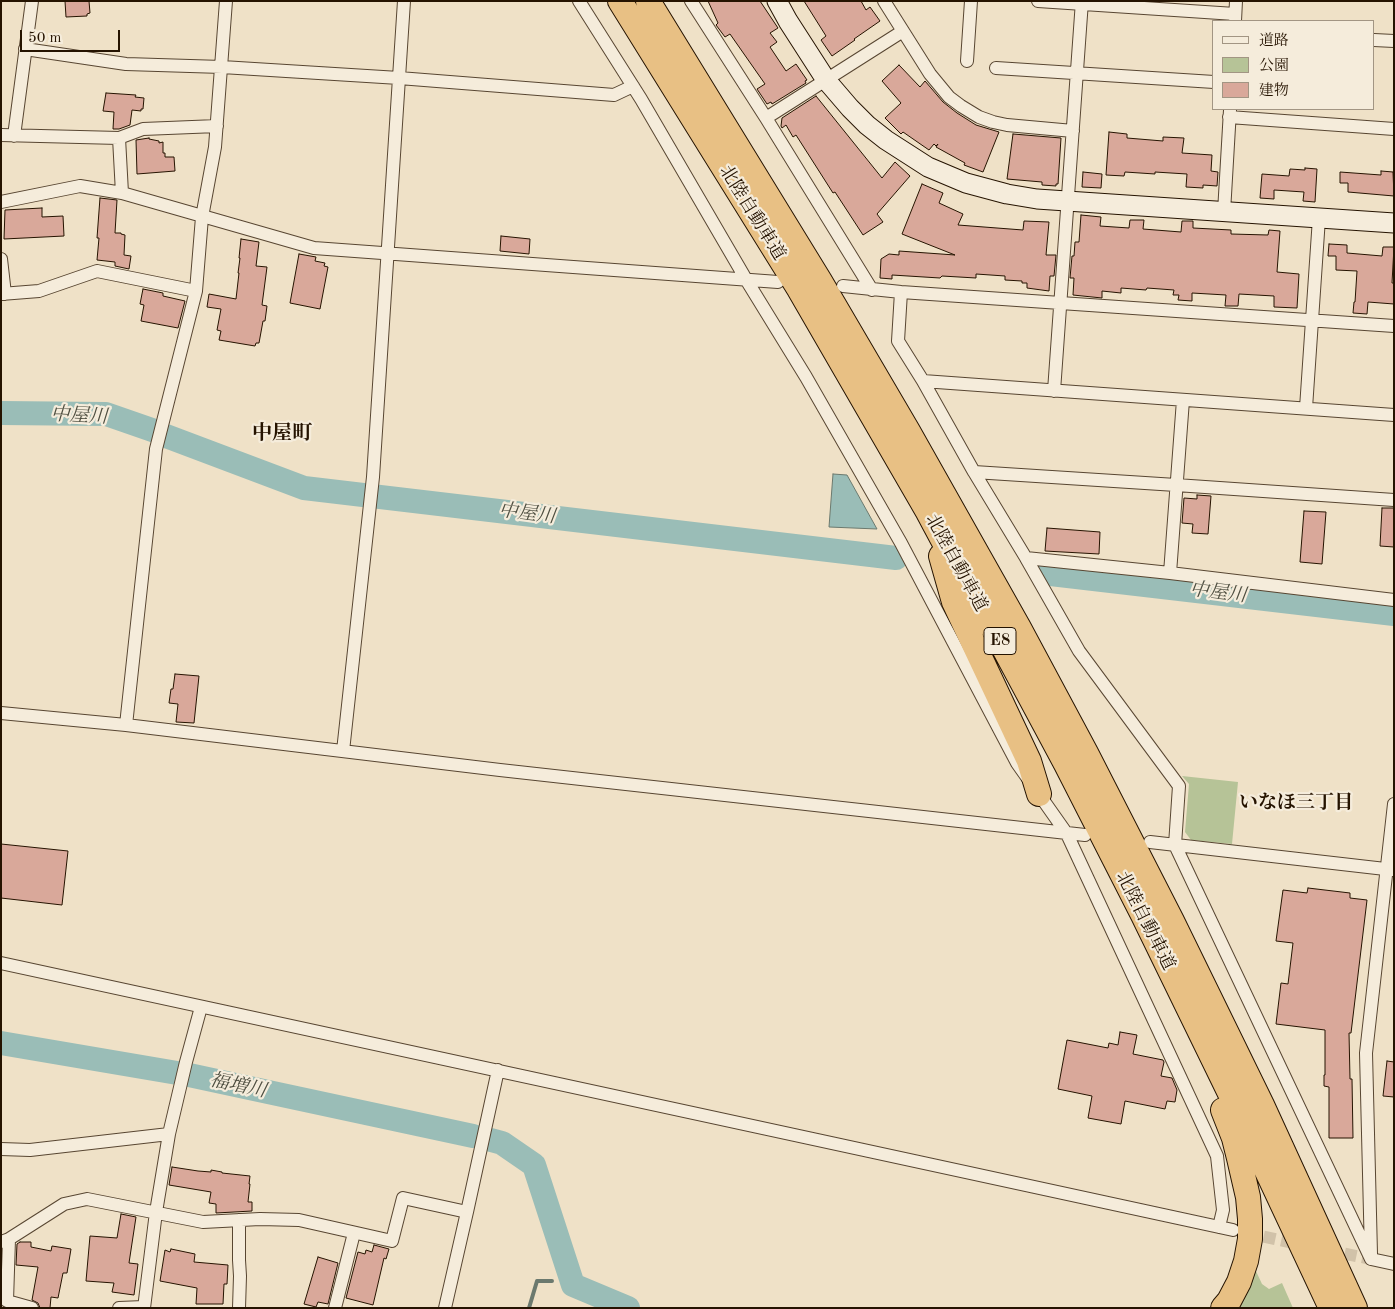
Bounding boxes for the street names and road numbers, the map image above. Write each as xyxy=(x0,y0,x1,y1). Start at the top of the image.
street label: 北陸自動車道 xyxy=(714,161,790,265)
street label: 北陸自動車道 xyxy=(920,511,992,615)
road number: E8 xyxy=(984,627,1016,654)
street label: 北陸自動車道 xyxy=(1111,868,1179,974)

